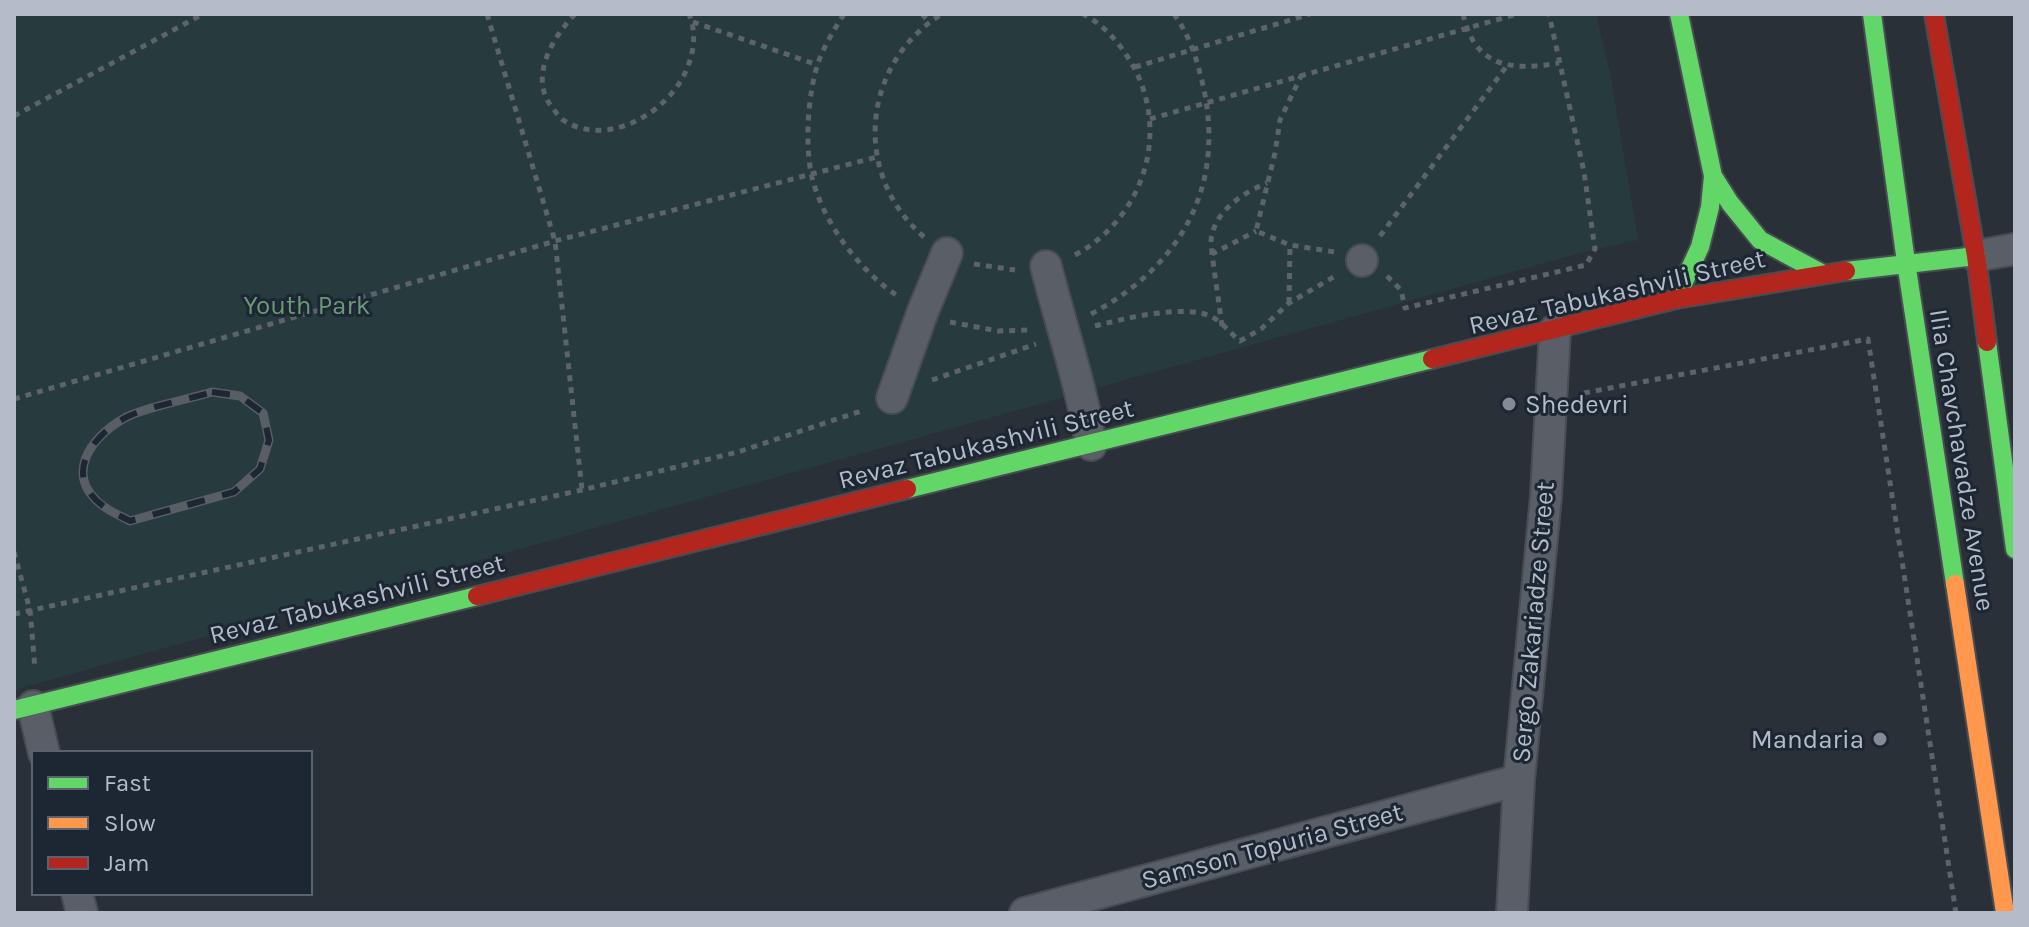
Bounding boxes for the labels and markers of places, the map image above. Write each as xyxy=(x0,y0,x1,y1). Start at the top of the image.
place label: Shedevri xyxy=(1525,389,1629,420)
marker: Shedevri xyxy=(1500,395,1518,413)
place label: Mandaria xyxy=(1751,724,1864,755)
marker: Mandaria xyxy=(1871,730,1889,748)

